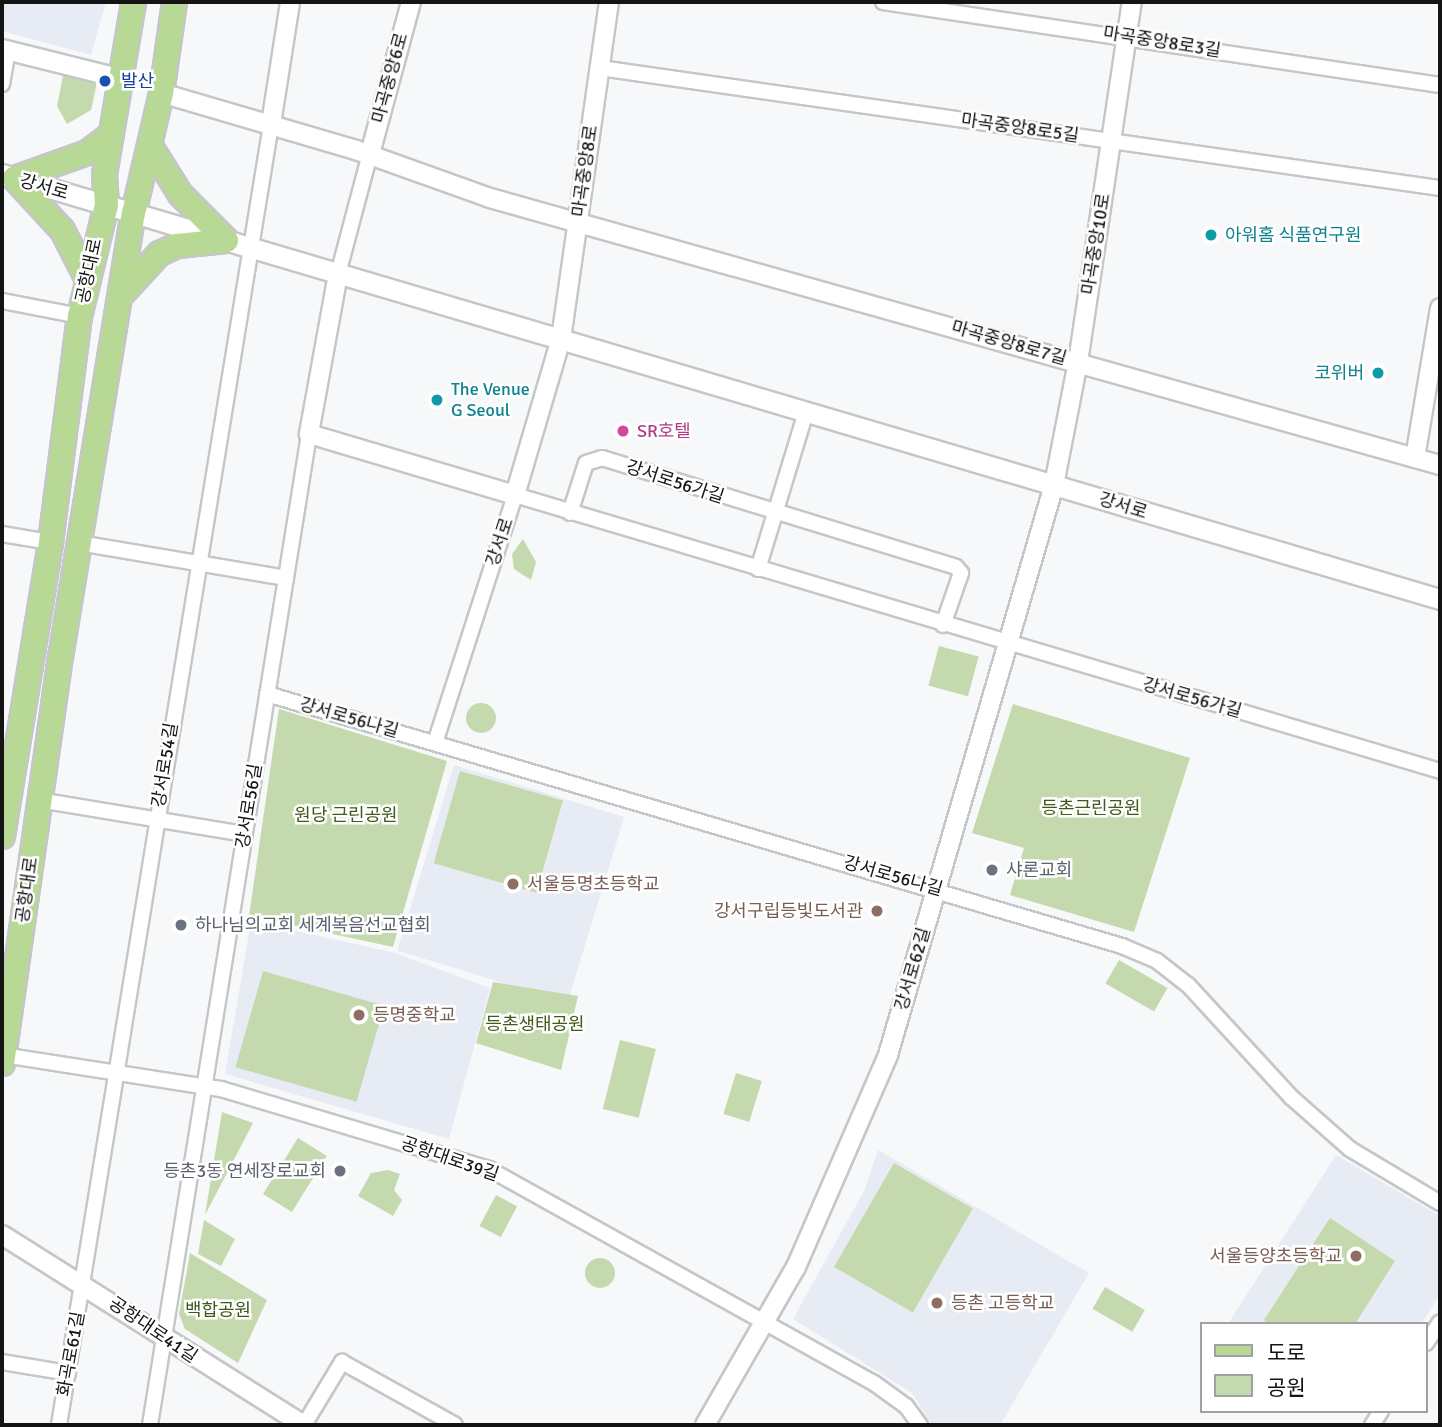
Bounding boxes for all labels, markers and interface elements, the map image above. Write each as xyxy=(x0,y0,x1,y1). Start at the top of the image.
street label: 마곡중앙8로3길 xyxy=(1102,22,1222,62)
street label: 마곡중앙6로 xyxy=(368,31,412,125)
place label: 발산 xyxy=(121,70,154,92)
marker: 발산 xyxy=(95,71,115,91)
street label: 마곡중앙8로5길 xyxy=(960,109,1080,147)
street label: 마곡중앙8로 xyxy=(568,124,602,218)
street label: 강서로 xyxy=(17,170,71,204)
street label: 마곡중앙10로 xyxy=(1077,192,1115,296)
place label: 아워홈 식품연구원 xyxy=(1225,224,1361,246)
marker: 아워홈 식품연구원 xyxy=(1203,227,1219,243)
street label: 공항대로 xyxy=(72,236,106,306)
street label: 마곡중앙8로7길 xyxy=(949,316,1069,370)
place label: 코위버 xyxy=(1314,362,1364,384)
marker: 코위버 xyxy=(1370,365,1386,381)
place label: The Venue G Seoul xyxy=(451,379,530,422)
marker: The Venue G Seoul xyxy=(429,392,445,408)
place label: SR호텔 xyxy=(637,420,691,442)
marker: SR호텔 xyxy=(615,423,631,439)
street label: 강서로56가길 xyxy=(623,456,727,508)
street label: 강서로 xyxy=(1096,488,1150,524)
street label: 강서로 xyxy=(482,515,518,569)
street label: 강서로56가길 xyxy=(1140,674,1244,722)
street label: 강서로56나길 xyxy=(297,694,401,742)
street label: 강서로54길 xyxy=(148,721,182,809)
street label: 강서로56길 xyxy=(232,762,266,850)
park label: 등촌근린공원 xyxy=(1041,797,1141,819)
park label: 원당 근린공원 xyxy=(294,804,398,826)
street label: 강서로56나길 xyxy=(841,852,945,900)
street label: 공항대로 xyxy=(12,856,42,924)
place label: 샤론교회 xyxy=(1006,859,1072,881)
marker: 샤론교회 xyxy=(984,862,1000,878)
place label: 서울등명초등학교 xyxy=(527,873,659,895)
marker: 서울등명초등학교 xyxy=(505,876,521,892)
place label: 강서구립등빛도서관 xyxy=(714,900,863,922)
marker: 강서구립등빛도서관 xyxy=(869,903,885,919)
place label: 하나님의교회 세계복음선교협회 xyxy=(195,914,431,936)
marker: 하나님의교회 세계복음선교협회 xyxy=(173,917,189,933)
street label: 강서로62길 xyxy=(891,925,935,1013)
place label: 등명중학교 xyxy=(373,1004,456,1026)
marker: 등명중학교 xyxy=(351,1007,367,1023)
park label: 등촌생태공원 xyxy=(485,1013,585,1035)
street label: 공항대로39길 xyxy=(398,1132,502,1186)
place label: 등촌3동 연세장로교회 xyxy=(163,1160,326,1182)
marker: 등촌3동 연세장로교회 xyxy=(332,1163,348,1179)
place label: 서울등양초등학교 xyxy=(1210,1245,1342,1267)
marker: 서울등양초등학교 xyxy=(1348,1248,1364,1264)
street label: 공항대로41길 xyxy=(105,1292,201,1368)
place label: 등촌 고등학교 xyxy=(951,1292,1054,1314)
marker: 등촌 고등학교 xyxy=(929,1295,945,1311)
park label: 백합공원 xyxy=(185,1299,251,1321)
street label: 화곡로61길 xyxy=(53,1310,89,1398)
legend xyxy=(1200,1322,1428,1413)
text: 도로 xyxy=(1267,1340,1306,1366)
text: 공원 xyxy=(1267,1375,1306,1401)

